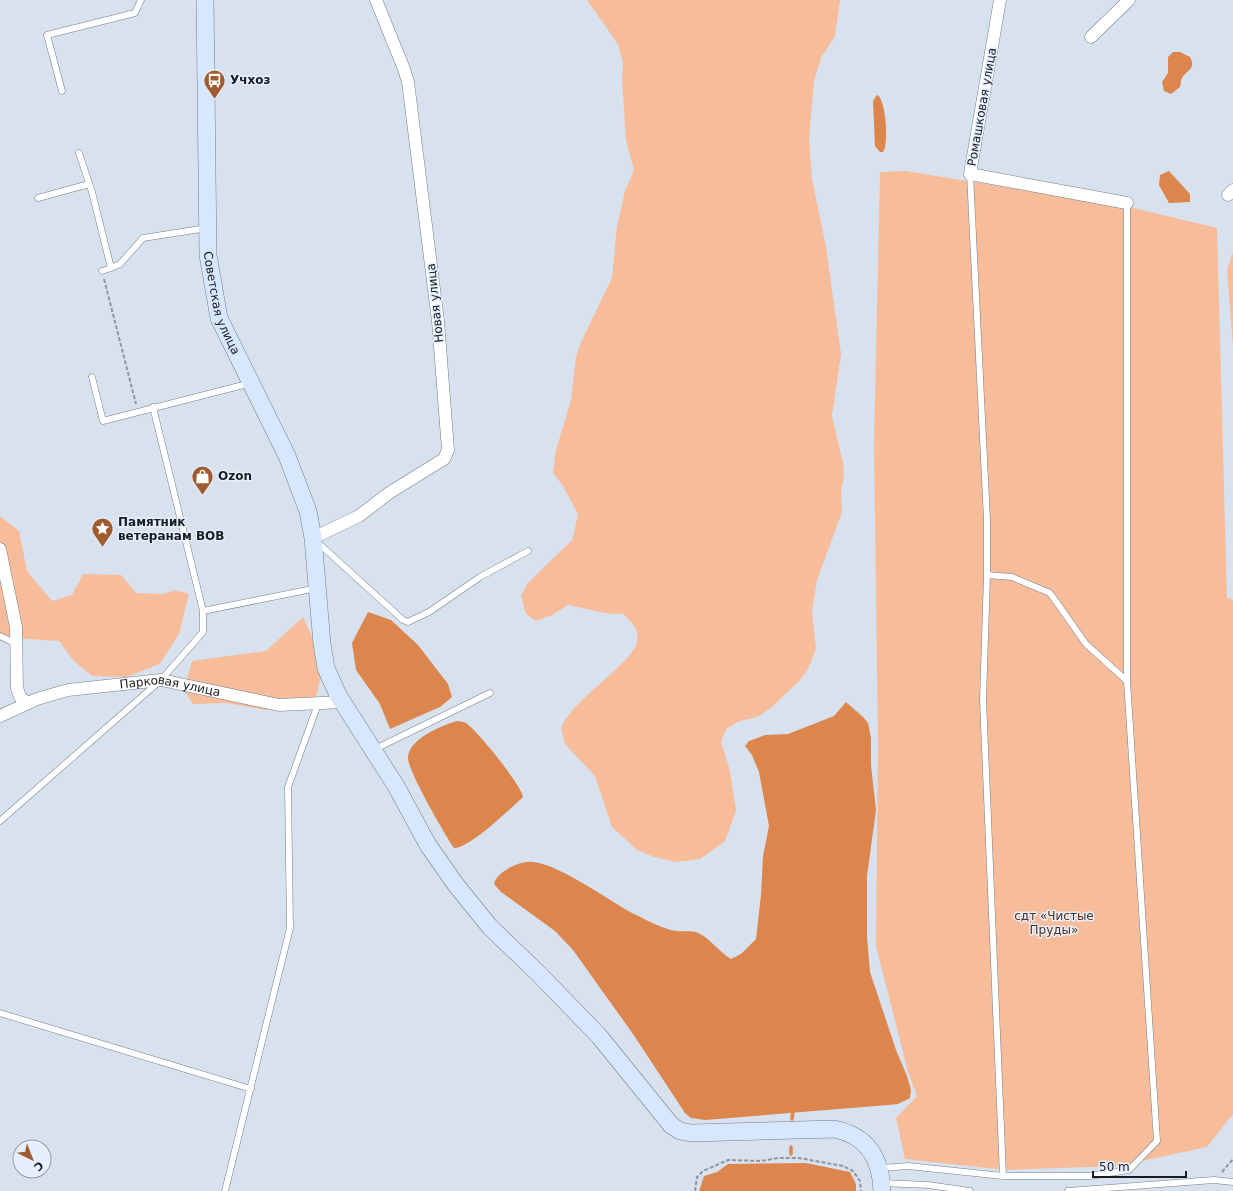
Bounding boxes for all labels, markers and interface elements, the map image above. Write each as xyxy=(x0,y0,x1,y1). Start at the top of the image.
street label: Ромашковая улица xyxy=(965,47,999,167)
bus stop icon: Учхоз xyxy=(201,67,227,100)
place label: Учхоз xyxy=(230,73,270,87)
street label: Советская улица xyxy=(200,250,243,357)
street label: Новая улица xyxy=(424,263,446,343)
shop icon: Ozon xyxy=(190,463,216,496)
place label: Ozon xyxy=(218,469,252,483)
place label: Памятник ветеранам ВОВ xyxy=(118,515,224,543)
place icon: Памятник ветеранам ВОВ xyxy=(90,516,116,549)
street label: Парковая улица xyxy=(119,673,222,699)
park label: сдт «Чистые Пруды» xyxy=(1014,909,1094,937)
north arrow xyxy=(12,1139,52,1179)
scale bar xyxy=(1093,1153,1186,1179)
text: С xyxy=(31,1158,46,1173)
text: 50 m xyxy=(1099,1160,1130,1174)

